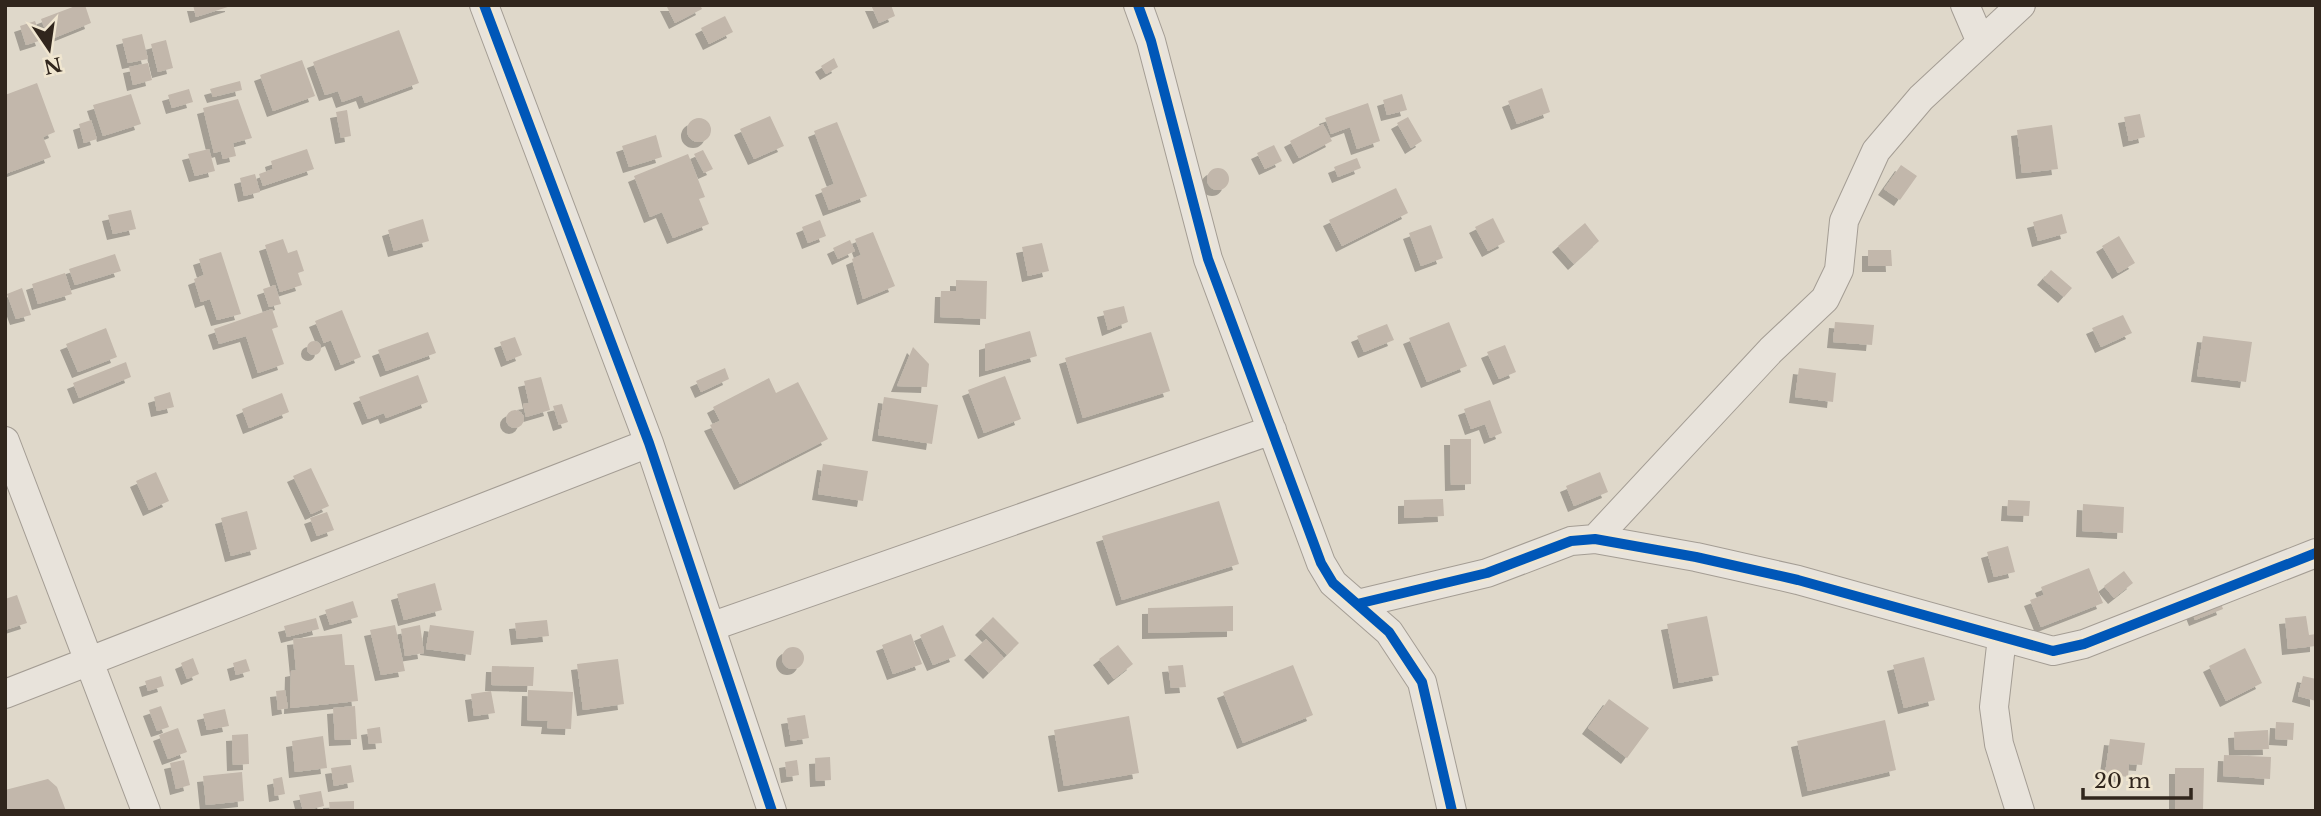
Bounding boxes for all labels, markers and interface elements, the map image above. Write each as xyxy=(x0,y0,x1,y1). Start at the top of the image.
north arrow xyxy=(14,14,84,84)
text: N xyxy=(41,52,64,78)
scale bar xyxy=(2083,756,2192,800)
text: 20 m xyxy=(2094,768,2151,794)

